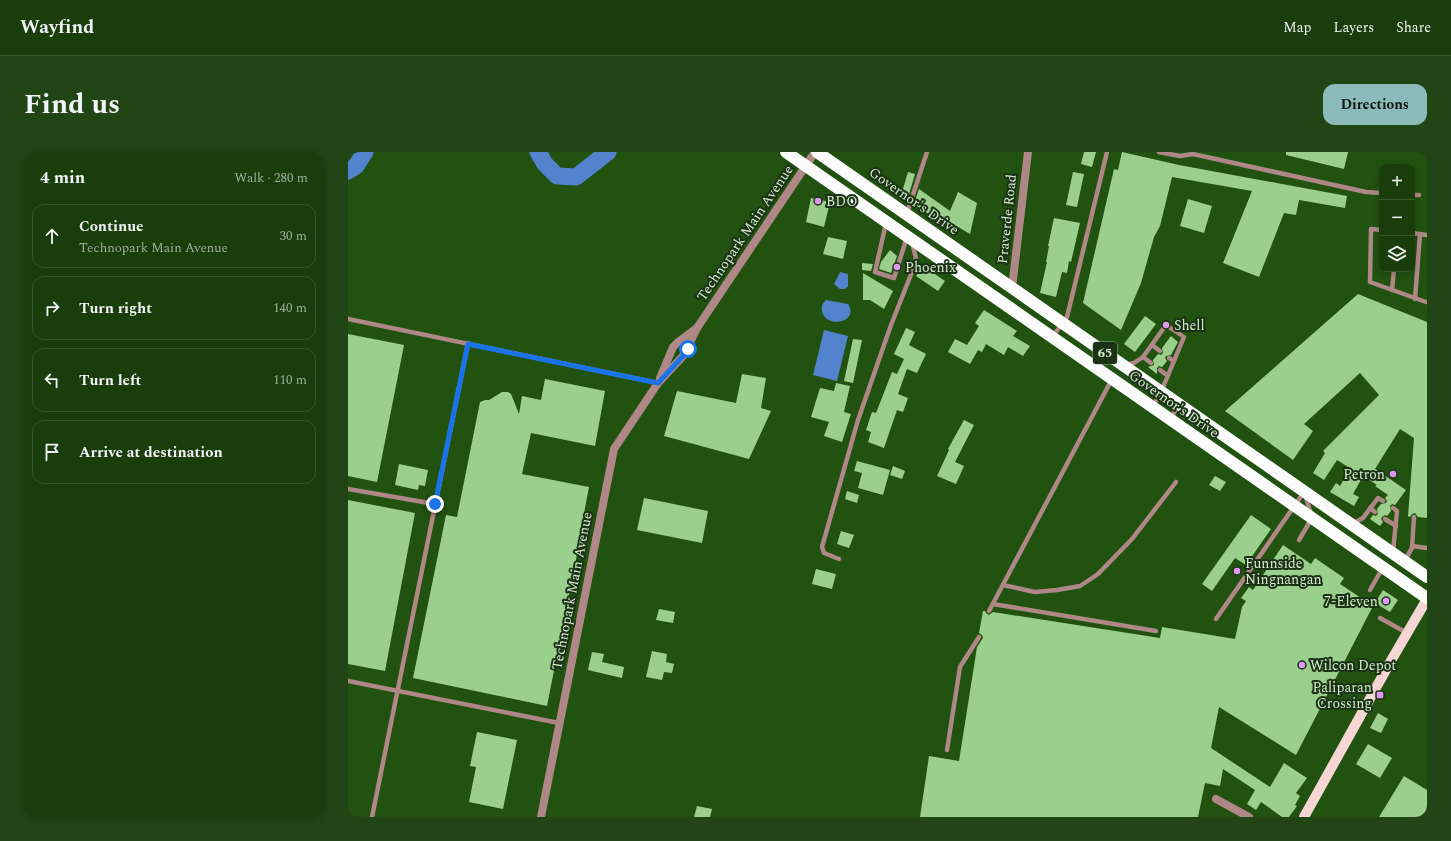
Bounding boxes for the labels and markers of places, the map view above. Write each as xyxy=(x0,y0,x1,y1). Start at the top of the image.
place label: BDO xyxy=(826,191,858,212)
marker: BDO xyxy=(813,196,823,206)
place label: Phoenix xyxy=(905,257,956,278)
marker: Phoenix xyxy=(892,262,902,272)
place label: Shell xyxy=(1174,315,1205,336)
marker: Shell xyxy=(1161,320,1171,330)
place label: Petron xyxy=(1343,464,1385,485)
marker: Petron xyxy=(1388,469,1398,479)
place label: Funnside Ningnangan xyxy=(1245,553,1322,590)
marker: Funnside Ningnangan xyxy=(1232,566,1242,576)
place label: 7-Eleven xyxy=(1324,591,1378,612)
marker: 7-Eleven xyxy=(1381,596,1391,606)
place label: Wilcon Depot xyxy=(1310,655,1396,676)
marker: Wilcon Depot xyxy=(1297,660,1307,670)
place label: Paliparan Crossing xyxy=(1313,677,1372,714)
marker: Paliparan Crossing xyxy=(1375,690,1385,700)

